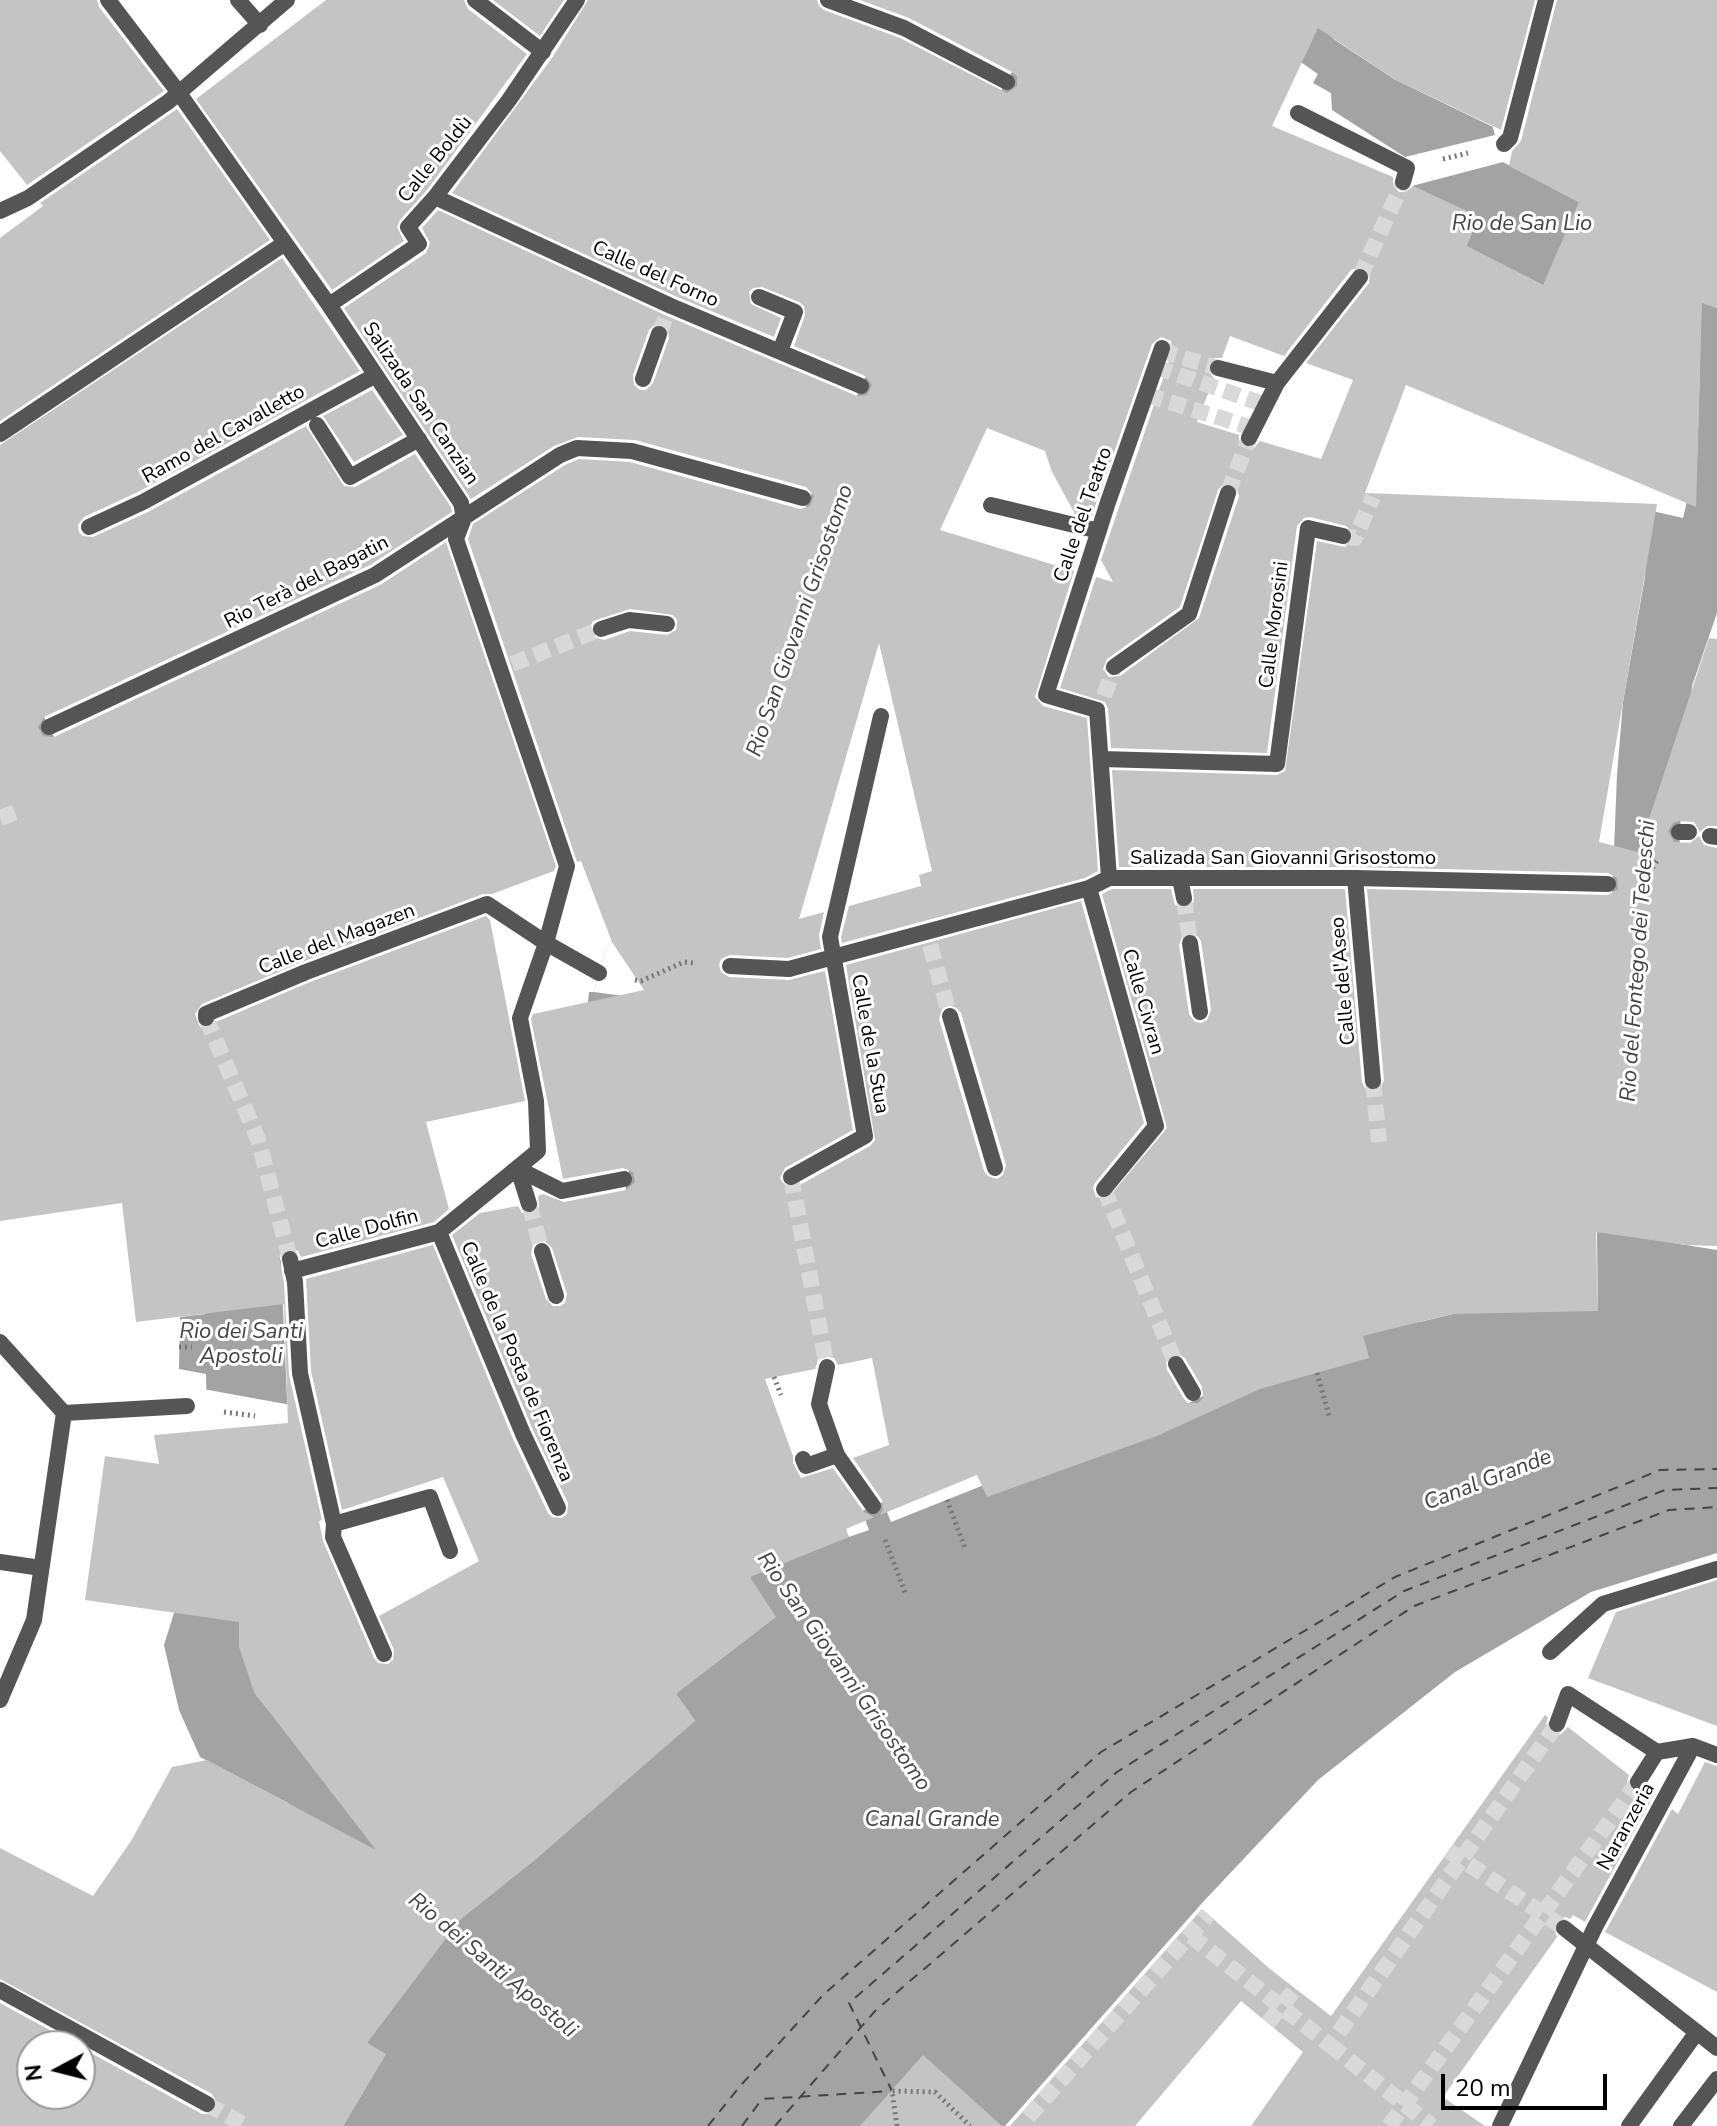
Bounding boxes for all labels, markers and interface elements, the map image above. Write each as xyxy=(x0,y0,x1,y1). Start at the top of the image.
street label: Calle Boldù xyxy=(394,112,478,208)
water label: Rio de San Lio xyxy=(1452,212,1592,238)
street label: Calle del Forno xyxy=(588,236,722,314)
street label: Salizada San Canzian xyxy=(357,318,483,490)
street label: Ramo del Cavalletto xyxy=(139,380,309,490)
street label: Calle del Teatro xyxy=(1050,444,1118,586)
water label: Rio San Giovanni Grisostomo xyxy=(742,482,860,760)
street label: Rio Terà del Bagatin xyxy=(221,531,393,635)
street label: Calle Morosini xyxy=(1255,560,1295,690)
water label: Rio del Fontego dei Tedeschi xyxy=(1616,819,1662,1103)
street label: Salizada San Giovanni Grisostomo xyxy=(1130,847,1436,871)
street label: Calle del Magazen xyxy=(255,899,419,981)
street label: Calle del'Aseo xyxy=(1326,916,1362,1046)
street label: Calle Civran xyxy=(1115,946,1169,1058)
street label: Calle de la Stua xyxy=(845,972,893,1116)
street label: Calle Dolfin xyxy=(313,1205,421,1255)
street label: Calle de la Posta de Fiorenza xyxy=(454,1238,578,1486)
water label: Rio dei Santi Apostoli xyxy=(179,1320,303,1372)
water label: Canal Grande xyxy=(1420,1445,1556,1517)
water label: Rio San Giovanni Grisostomo xyxy=(750,1547,936,1797)
street label: Naranzeria xyxy=(1593,1779,1661,1875)
water label: Canal Grande xyxy=(865,1808,999,1834)
water label: Rio dei Santi Apostoli xyxy=(402,1888,582,2044)
north arrow xyxy=(16,2030,96,2110)
scale bar xyxy=(1445,2058,1611,2108)
text: N xyxy=(18,2063,50,2083)
text: 20 m xyxy=(1455,2072,1511,2104)

